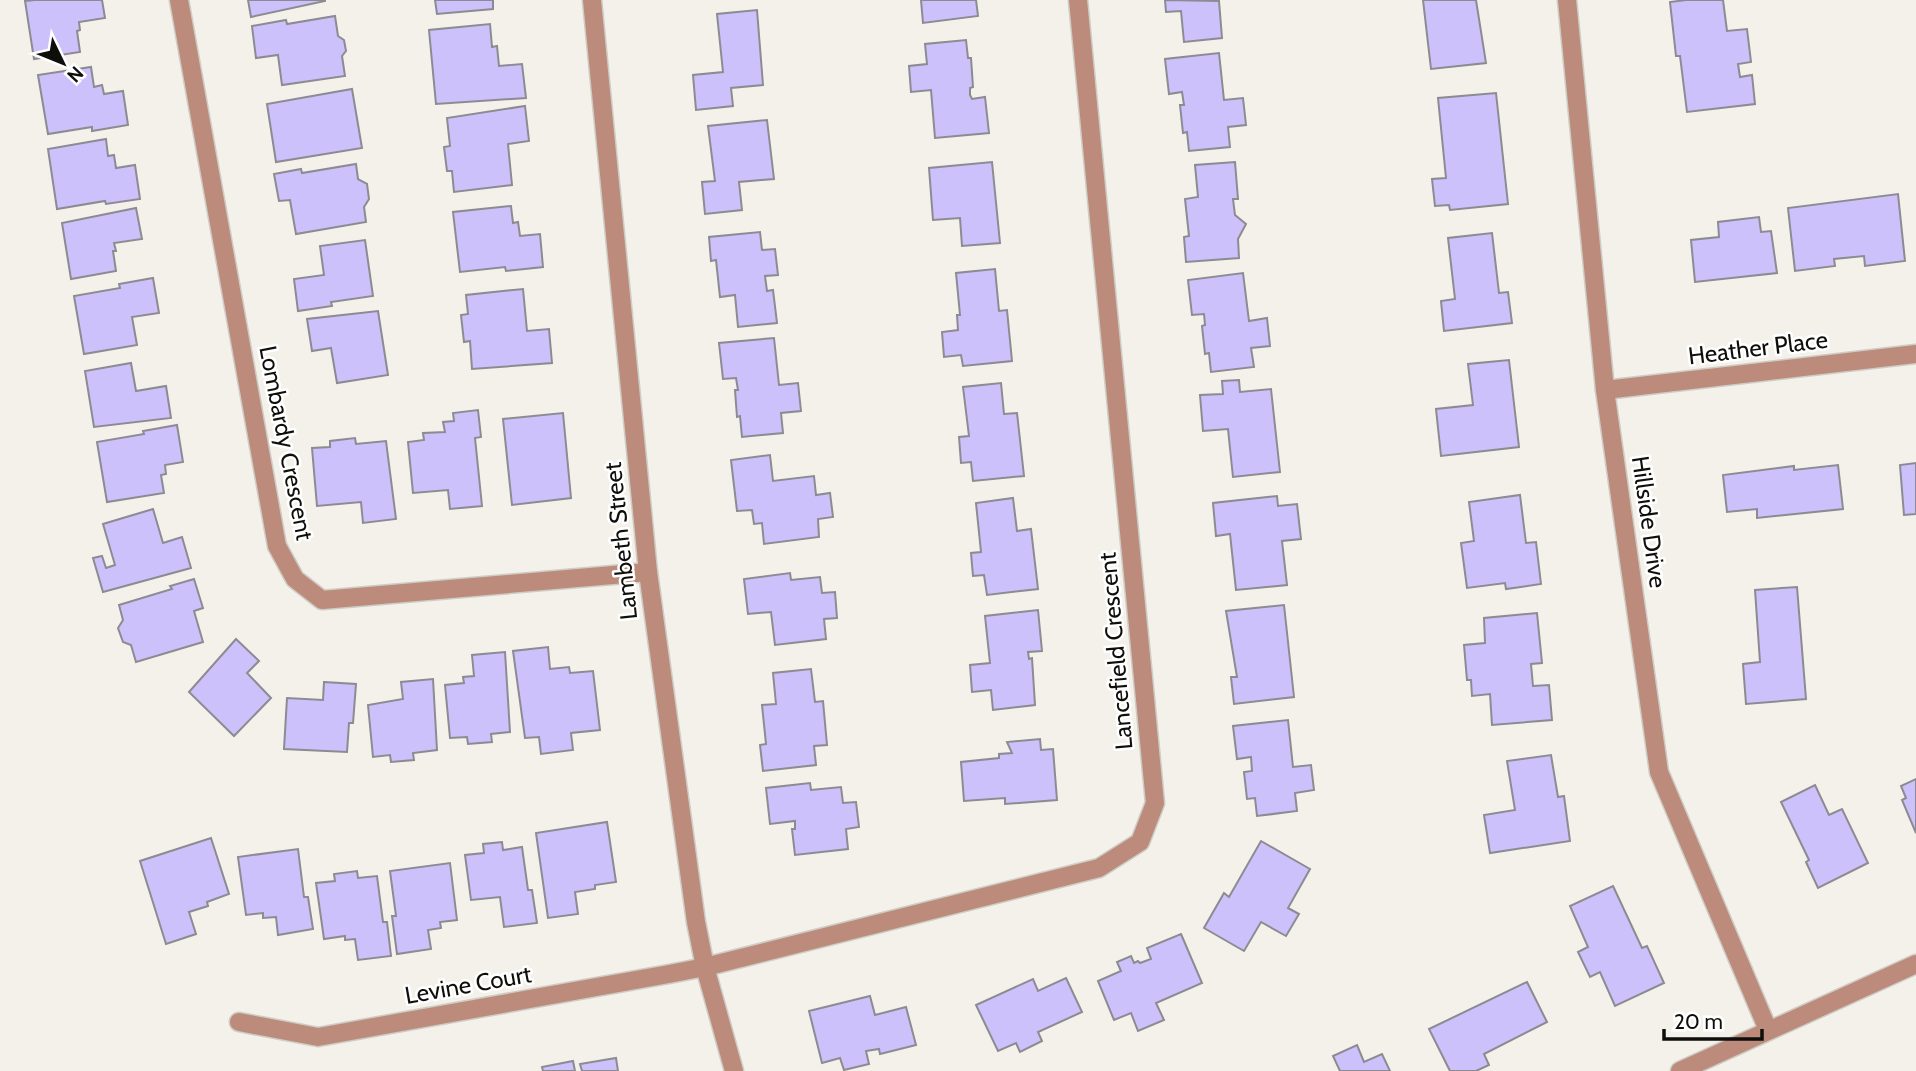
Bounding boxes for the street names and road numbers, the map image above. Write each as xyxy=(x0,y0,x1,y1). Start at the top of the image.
street label: Heather Place xyxy=(1687,325,1829,370)
street label: Lombardy Crescent xyxy=(253,343,320,543)
street label: Hillside Drive xyxy=(1626,454,1673,590)
street label: Lambeth Street xyxy=(598,461,643,621)
street label: Lancefield Crescent xyxy=(1092,551,1139,751)
street label: Levine Court xyxy=(402,959,533,1010)

